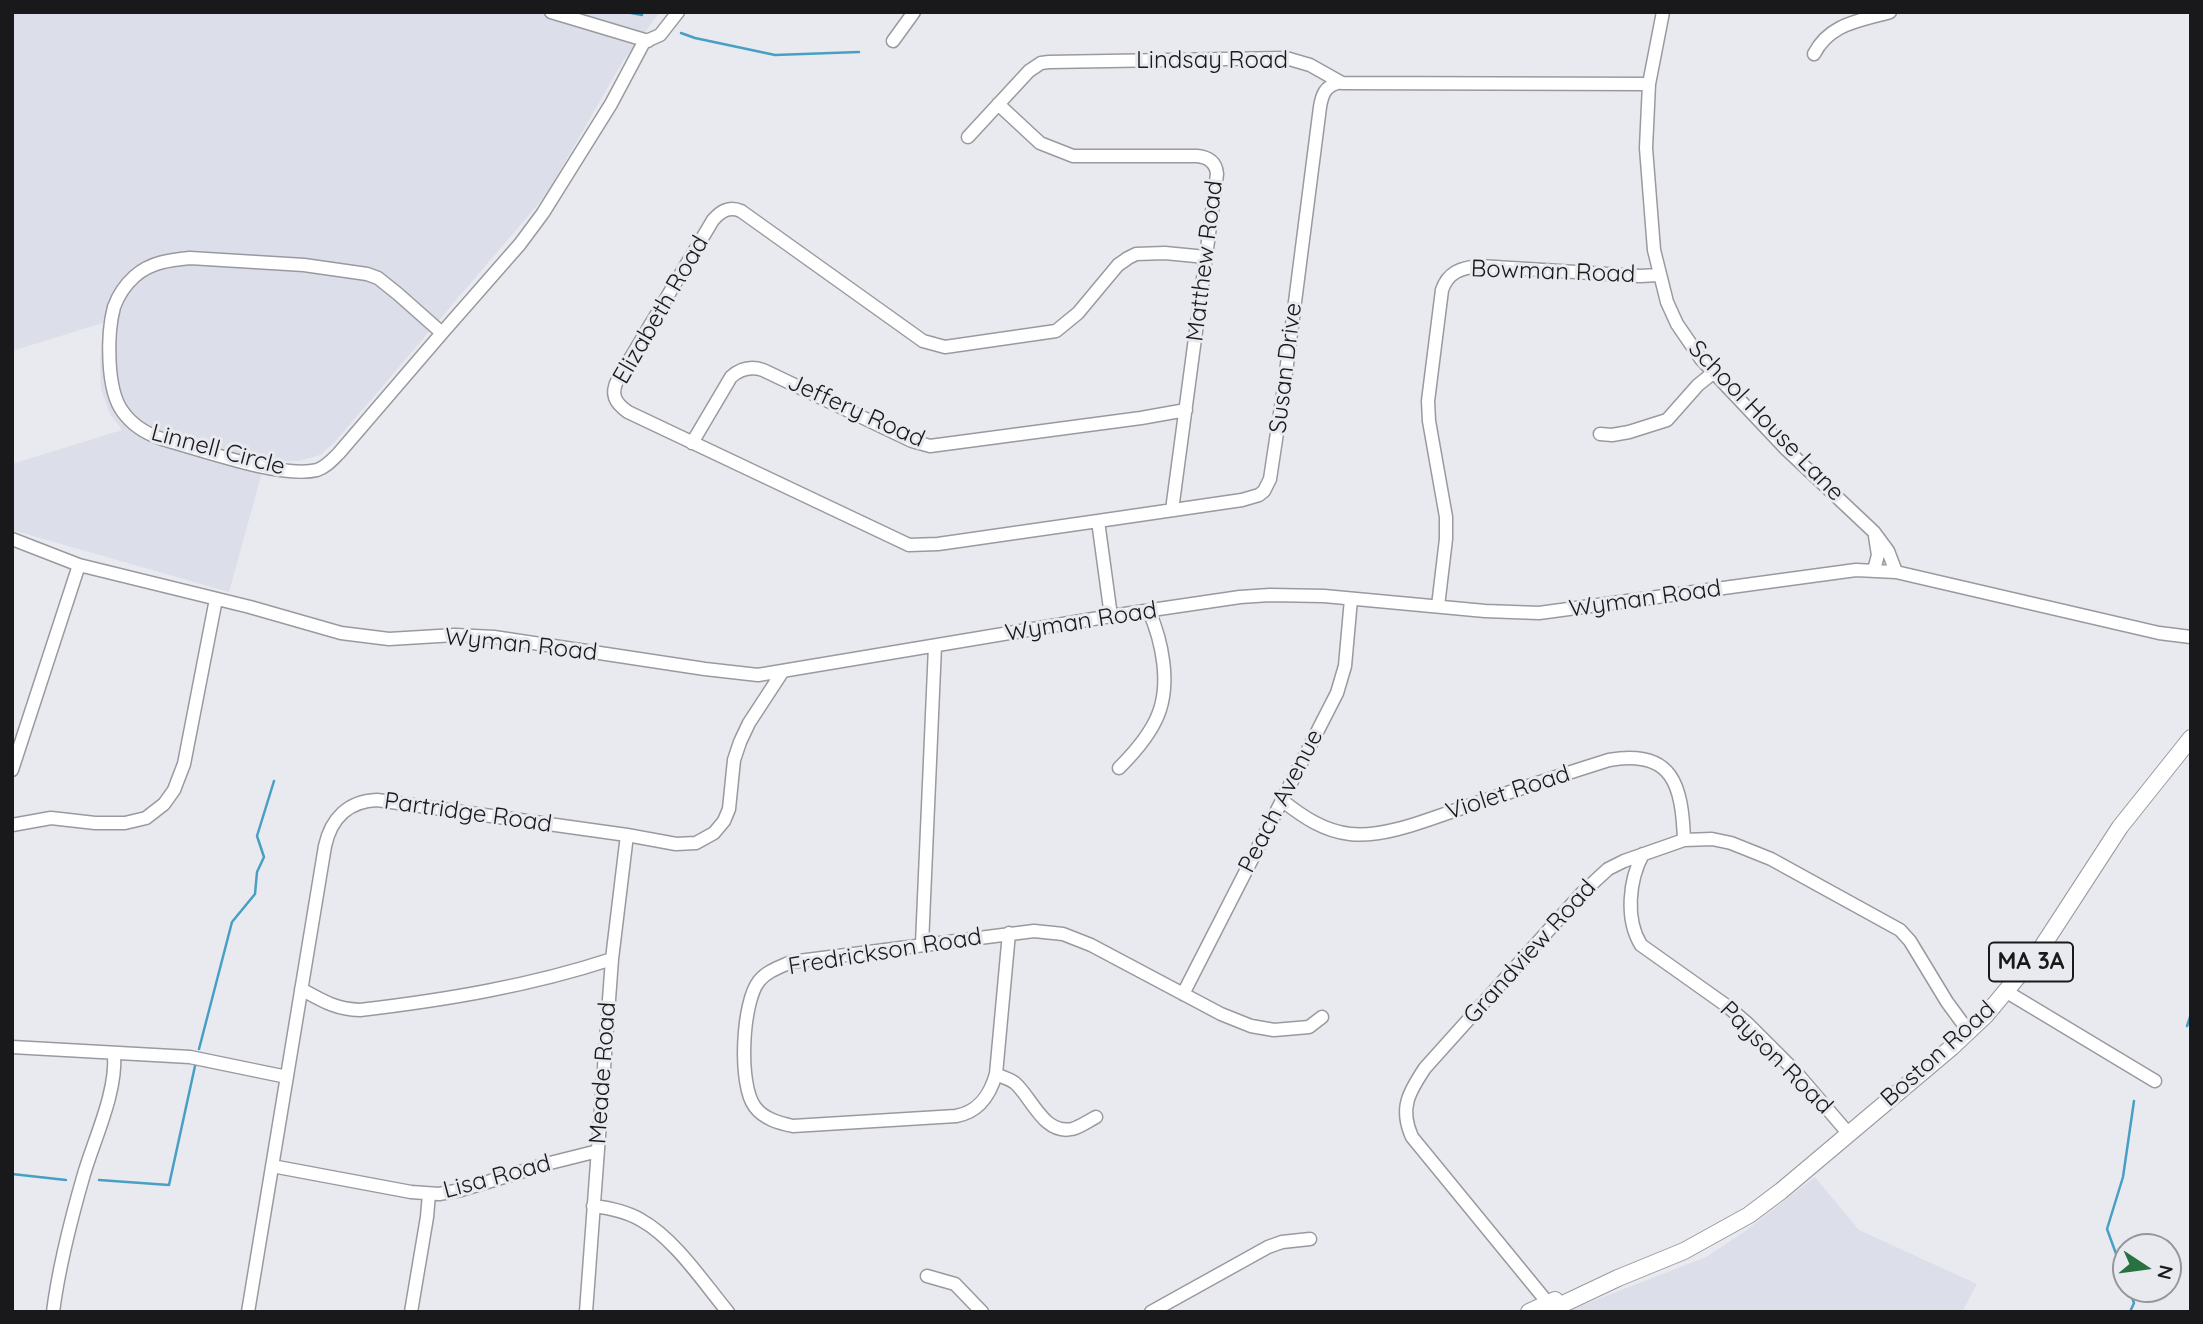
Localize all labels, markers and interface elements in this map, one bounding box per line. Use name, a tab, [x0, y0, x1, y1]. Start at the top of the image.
street label: Lindsay Road	[1136, 47, 1288, 75]
street label: Matthew Road	[1181, 179, 1229, 343]
street label: Elizabeth Road	[607, 231, 715, 389]
street label: Bowman Road	[1470, 255, 1636, 289]
street label: Susan Drive	[1264, 301, 1308, 435]
street label: School House Lane	[1682, 335, 1850, 507]
street label: Jeffery Road	[783, 368, 929, 454]
street label: Linnell Circle	[148, 418, 288, 482]
street label: Wyman Road	[1567, 574, 1723, 624]
street label: Wyman Road	[1003, 596, 1159, 648]
street label: Wyman Road	[443, 623, 599, 667]
street label: Peach Avenue	[1233, 725, 1329, 877]
street label: Violet Road	[1442, 759, 1574, 827]
street label: Partridge Road	[382, 787, 554, 839]
street label: Grandview Road	[1458, 874, 1602, 1030]
street label: Fredrickson Road	[786, 922, 984, 982]
road number: MA 3A	[1989, 942, 2073, 981]
street label: Boston Road	[1875, 995, 2001, 1113]
street label: Payson Road	[1714, 996, 1838, 1120]
street label: Meade Road	[584, 1001, 622, 1145]
street label: Lisa Road	[440, 1149, 554, 1205]
north arrow	[2112, 1233, 2182, 1303]
text: N	[2152, 1263, 2179, 1282]

